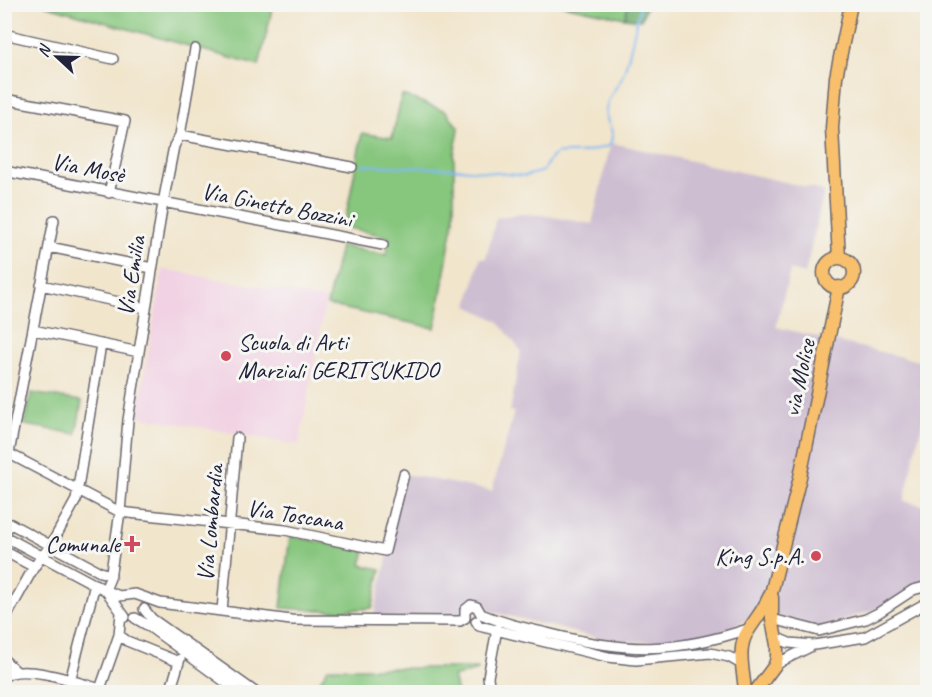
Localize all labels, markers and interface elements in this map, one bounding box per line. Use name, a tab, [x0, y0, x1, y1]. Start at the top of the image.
north arrow	[27, 27, 87, 87]
text: N	[33, 41, 56, 60]
street label: Via Mosè	[49, 146, 129, 190]
street label: Via Ginetto Bozzini	[199, 176, 357, 235]
street label: Via Emilia	[110, 233, 152, 318]
place label: Scuola di Arti Marziali GERITSUKIDO	[238, 327, 441, 385]
street label: via Molise	[776, 334, 822, 419]
marker: Scuola di Arti Marziali GERITSUKIDO	[219, 349, 233, 363]
street label: Via Lombardia	[190, 461, 230, 583]
street label: Via Toscana	[245, 493, 346, 538]
place label: Comunale	[45, 529, 122, 559]
marker: Comunale	[125, 537, 139, 551]
place label: King S.p.A.	[715, 541, 804, 571]
marker: King S.p.A.	[809, 549, 823, 563]

